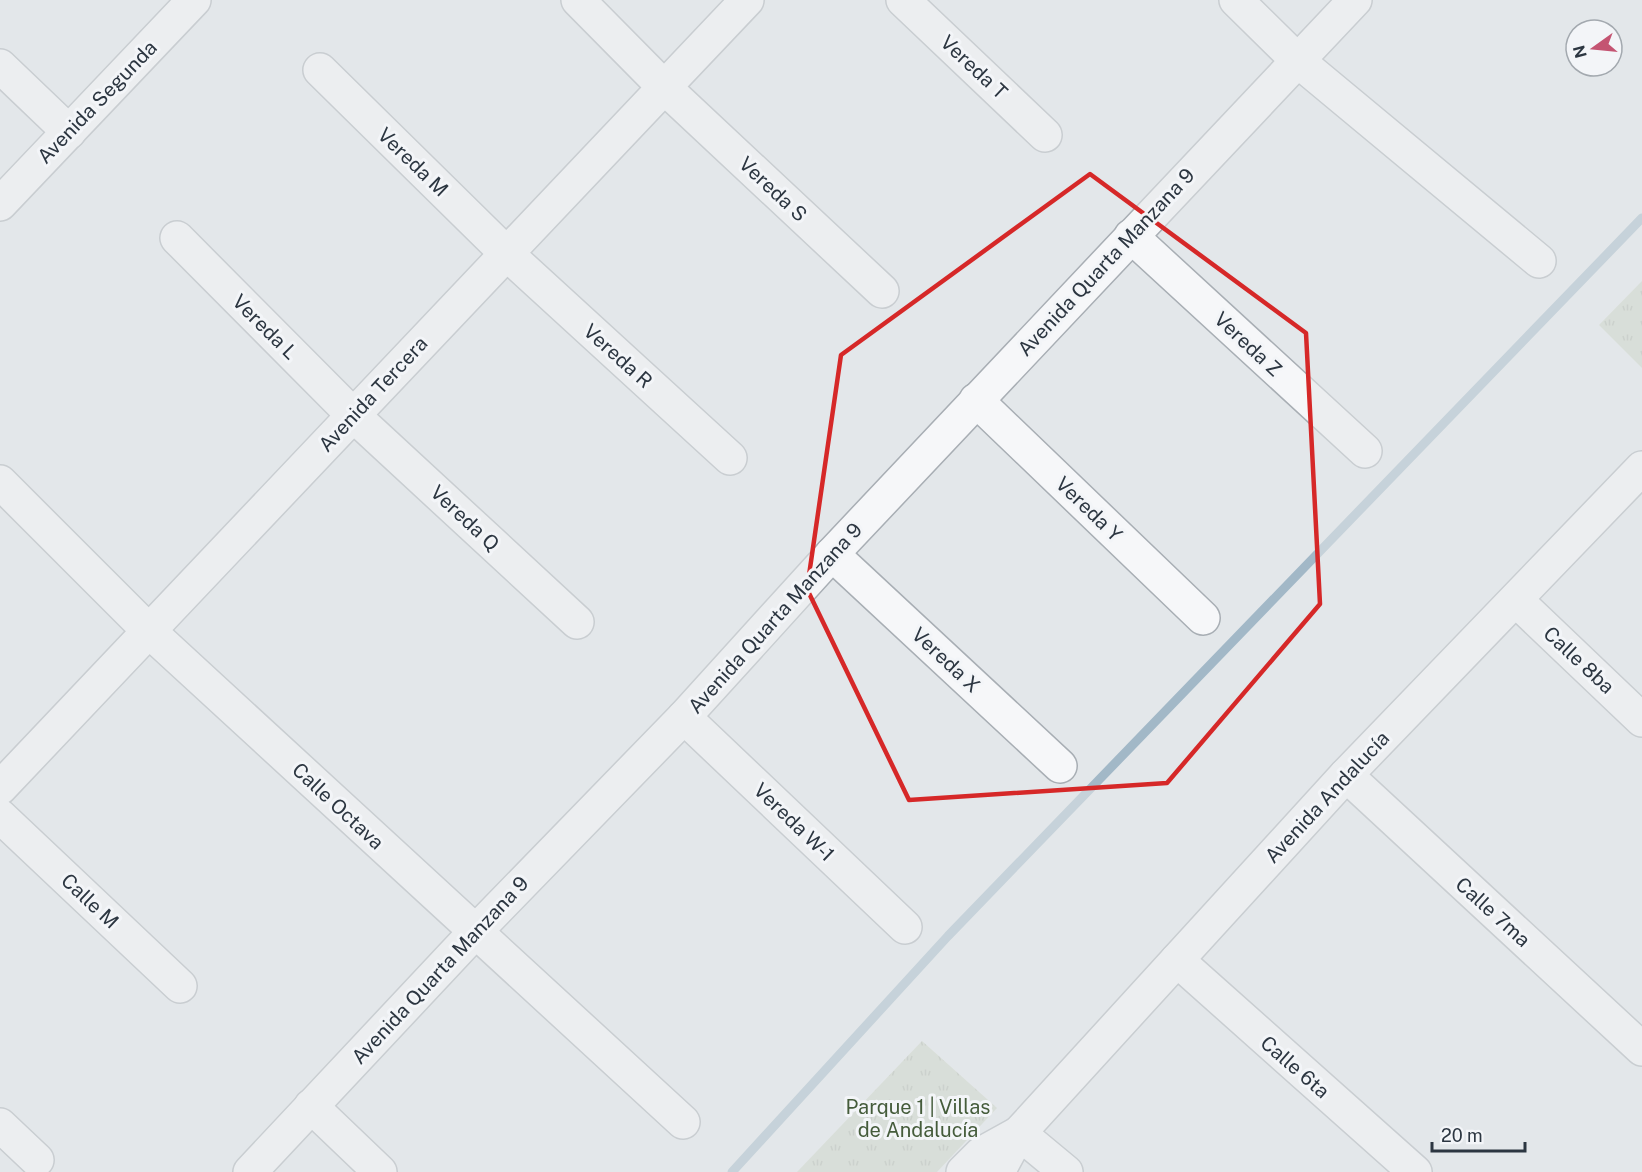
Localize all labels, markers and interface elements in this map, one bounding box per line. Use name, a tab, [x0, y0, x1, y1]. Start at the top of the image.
north arrow	[1564, 18, 1624, 78]
street label: Vereda T	[936, 30, 1012, 104]
street label: Avenida Segunda	[32, 36, 162, 168]
text: N	[1569, 43, 1591, 60]
street label: Vereda M	[373, 123, 453, 201]
street label: Vereda S	[734, 152, 812, 226]
street label: Avenida Quarta Manzana 9	[1013, 163, 1199, 361]
street label: Vereda L	[227, 289, 303, 365]
street label: Vereda Z	[1209, 307, 1287, 381]
street label: Vereda R	[579, 319, 657, 393]
street label: Avenida Tercera	[314, 331, 432, 457]
street label: Vereda Y	[1051, 472, 1127, 546]
street label: Vereda Q	[425, 480, 505, 556]
street label: Avenida Quarta Manzana 9	[683, 518, 867, 718]
street label: Calle 8ba	[1539, 621, 1619, 699]
street label: Vereda X	[907, 622, 985, 698]
street label: Avenida Andalucía	[1260, 726, 1394, 868]
street label: Calle Octava	[287, 758, 389, 854]
street label: Vereda W-1	[749, 778, 839, 866]
street label: Calle M	[56, 868, 124, 934]
street label: Avenida Quarta Manzana 9	[347, 871, 533, 1069]
street label: Calle 7ma	[1451, 872, 1535, 952]
street label: Calle 6ta	[1256, 1031, 1334, 1103]
park label: Parque 1 | Villas de Andalucía	[846, 1095, 990, 1142]
scale bar	[1432, 1115, 1525, 1153]
text: 20 m	[1441, 1125, 1483, 1146]

